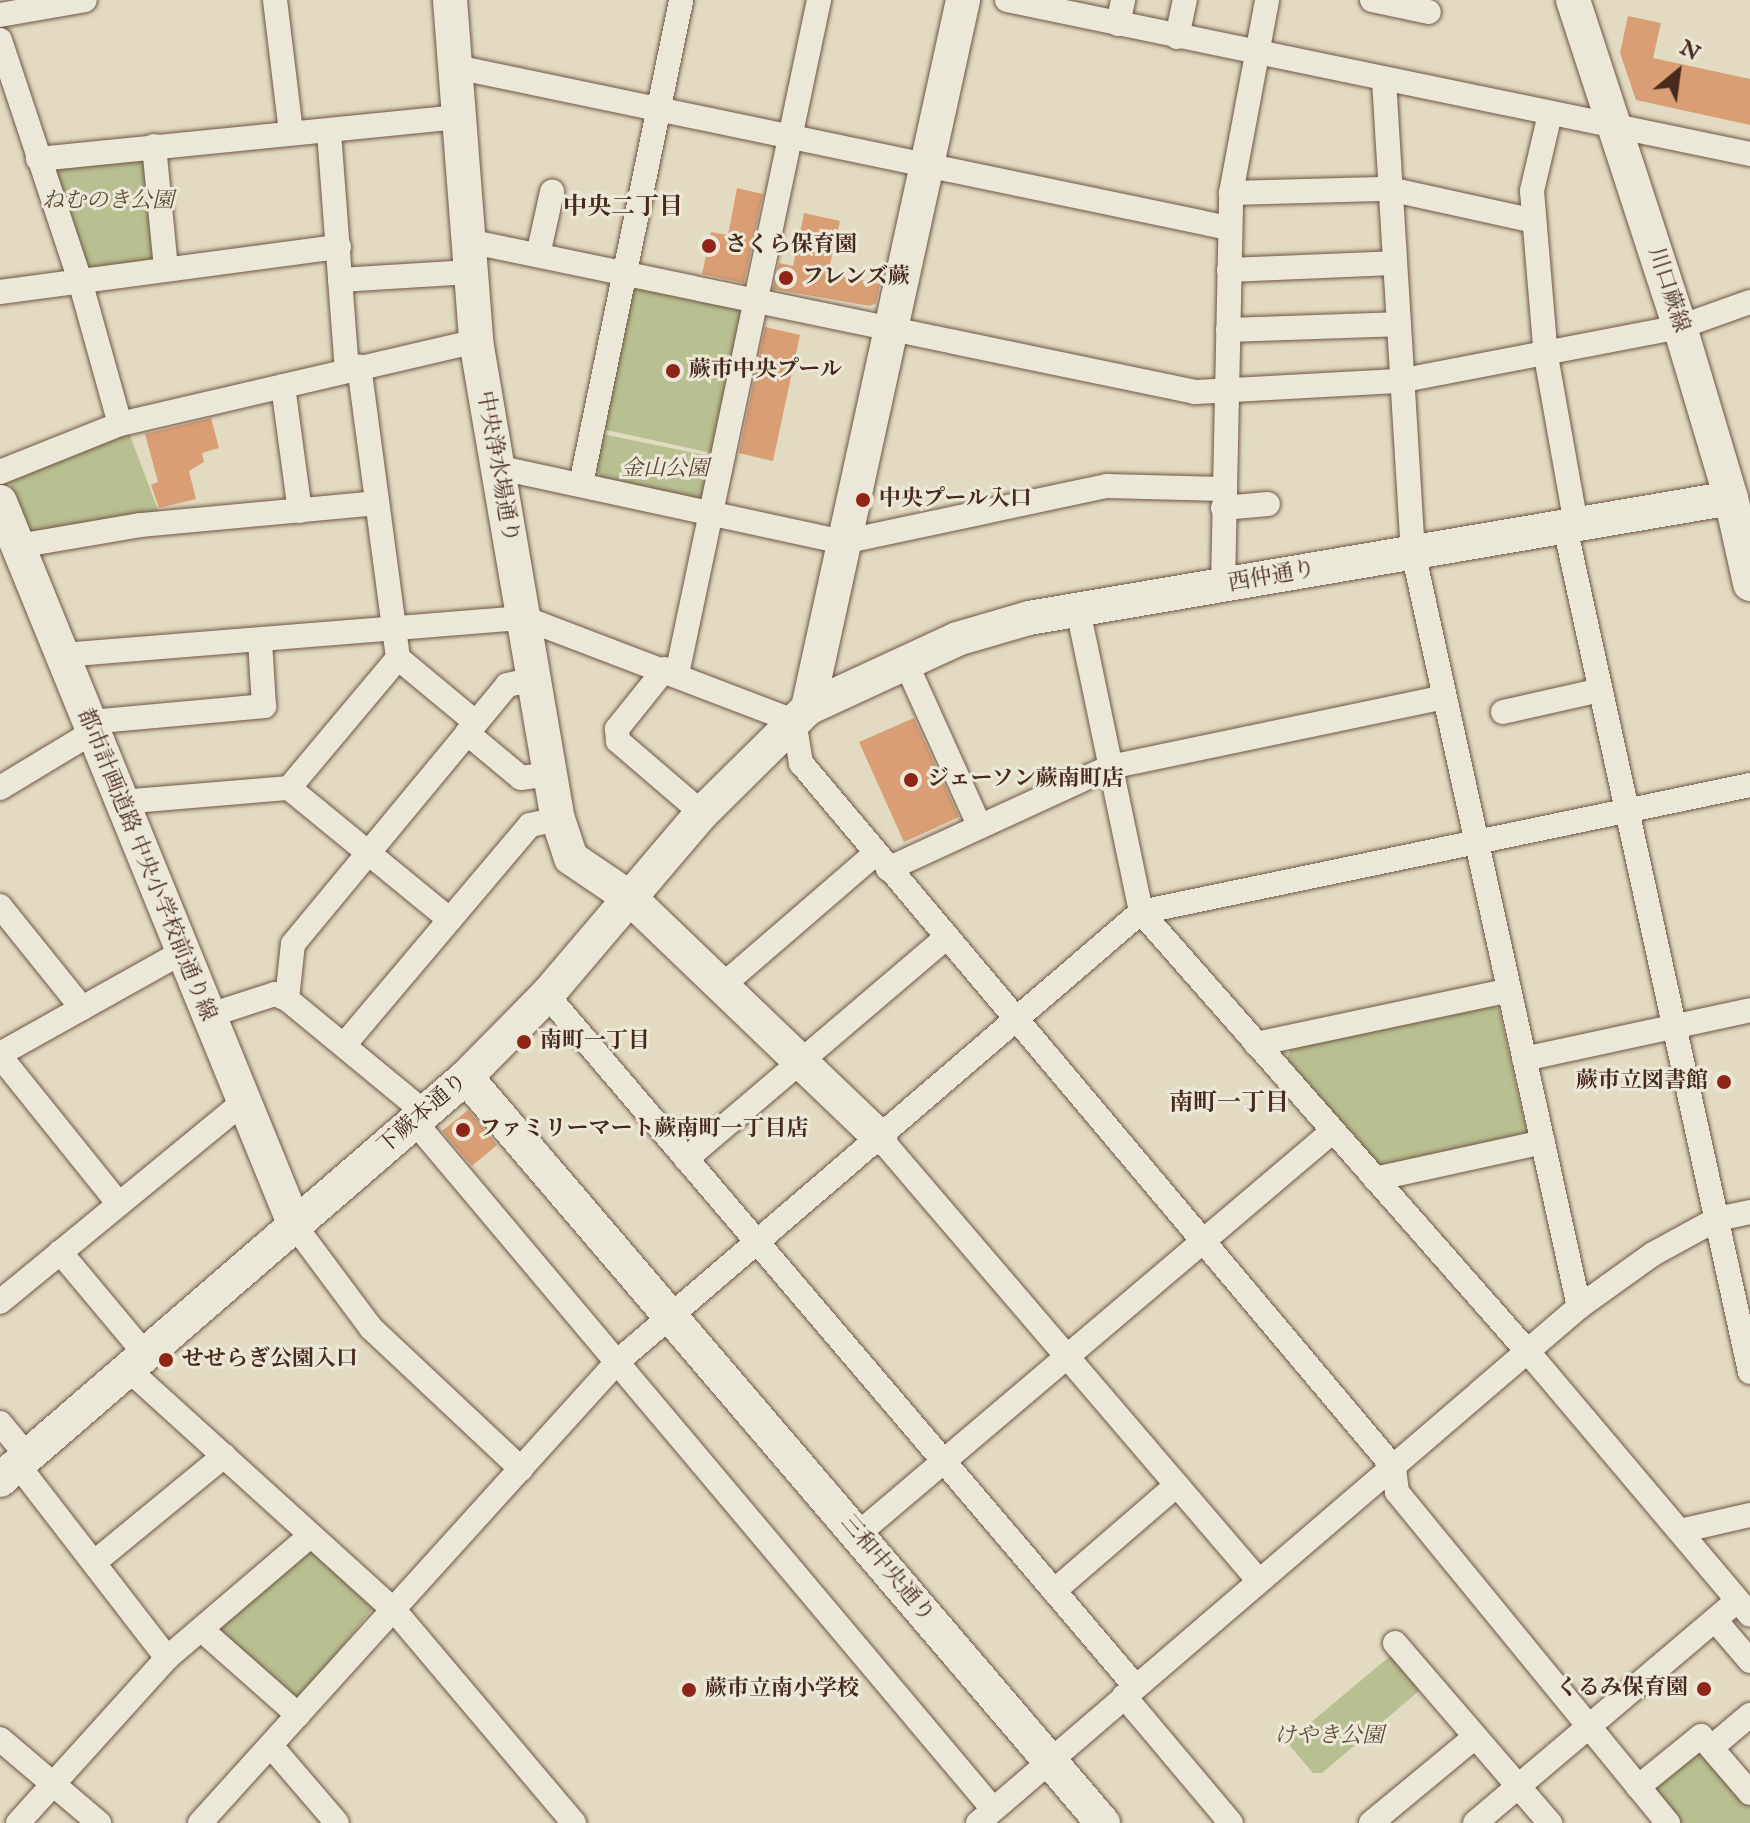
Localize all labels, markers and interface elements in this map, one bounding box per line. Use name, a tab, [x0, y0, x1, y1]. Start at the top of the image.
north arrow	[1638, 32, 1718, 112]
text: N	[1675, 34, 1705, 68]
park label: ねむのき公園	[42, 189, 174, 215]
district label: 中央二丁目	[563, 194, 683, 222]
place label: さくら保育園	[725, 233, 857, 259]
marker: さくら保育園	[700, 237, 718, 255]
street label: 川口蕨線	[1642, 244, 1694, 336]
place label: フレンズ蕨	[802, 265, 912, 291]
marker: フレンズ蕨	[777, 269, 795, 287]
place label: 蕨市中央プール	[689, 358, 842, 384]
marker: 蕨市中央プール	[664, 362, 682, 380]
street label: 中央浄水場通り	[471, 389, 523, 545]
park label: 金山公園	[621, 457, 709, 483]
place label: 中央プール入口	[879, 487, 1032, 513]
marker: 中央プール入口	[854, 491, 872, 509]
street label: 西仲通り	[1226, 556, 1318, 598]
street label: 都市計画道路 中央小学校前通り線	[71, 705, 221, 1025]
place label: ジェーソン蕨南町店	[927, 767, 1125, 793]
marker: ジェーソン蕨南町店	[902, 771, 920, 789]
place label: 南町一丁目	[540, 1029, 650, 1055]
marker: 南町一丁目	[515, 1033, 533, 1051]
street label: 下蕨本通り	[373, 1068, 473, 1160]
place label: 蕨市立図書館	[1576, 1069, 1708, 1095]
marker: 蕨市立図書館	[1715, 1073, 1733, 1091]
district label: 南町一丁目	[1169, 1090, 1289, 1118]
place label: ファミリーマート蕨南町一丁目店	[479, 1117, 809, 1143]
marker: ファミリーマート蕨南町一丁目店	[454, 1121, 472, 1139]
place label: せせらぎ公園入口	[182, 1347, 358, 1373]
marker: せせらぎ公園入口	[157, 1351, 175, 1369]
street label: 三和中央通り	[834, 1510, 940, 1628]
place label: くるみ保育園	[1556, 1676, 1688, 1702]
place label: 蕨市立南小学校	[705, 1677, 859, 1703]
marker: くるみ保育園	[1695, 1680, 1713, 1698]
marker: 蕨市立南小学校	[680, 1681, 698, 1699]
park label: けやき公園	[1274, 1724, 1384, 1750]

